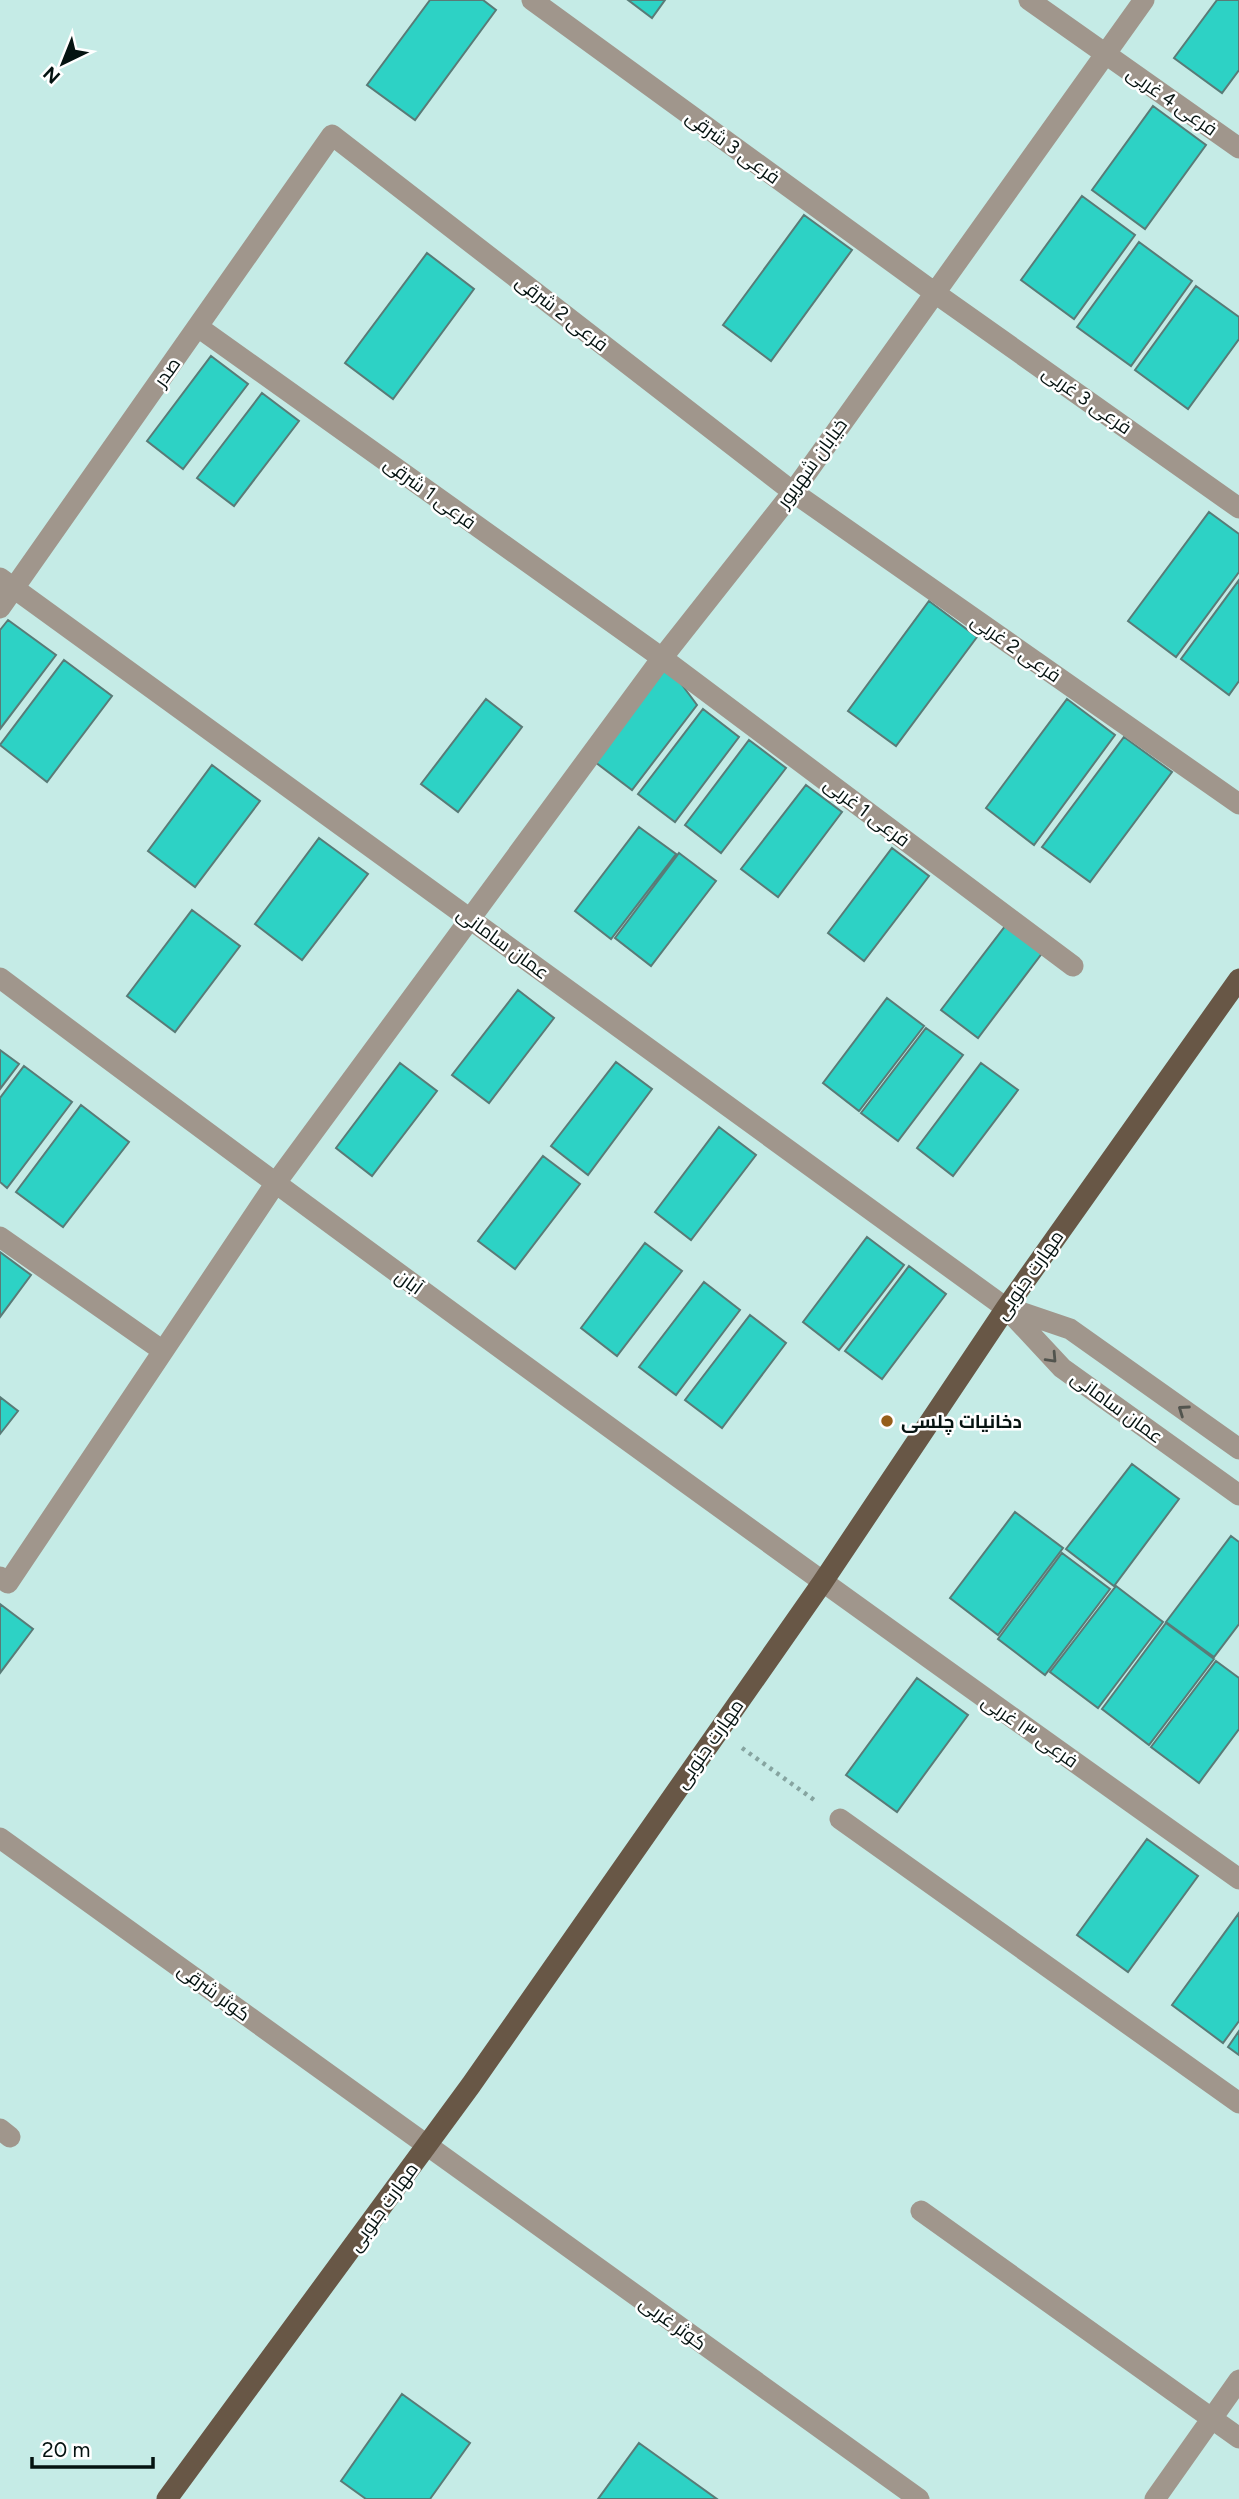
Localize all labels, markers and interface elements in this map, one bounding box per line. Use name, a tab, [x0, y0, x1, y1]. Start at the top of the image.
north arrow	[28, 28, 98, 98]
street label: فرعی 4 غربی	[1122, 61, 1222, 141]
text: N	[39, 62, 65, 88]
street label: فرعی 3 شرقی	[681, 105, 785, 189]
street label: فرعی 2 شرقی	[511, 270, 613, 356]
street label: صدر	[148, 353, 185, 392]
street label: فرعی 3 غربی	[1038, 361, 1136, 439]
street label: خیابان شهریور	[771, 414, 852, 513]
street label: فرعی 1 شرقی	[379, 452, 481, 534]
street label: فرعی 2 غربی	[967, 609, 1065, 687]
street label: فرعی 1 غربی	[820, 772, 914, 852]
street label: عمان سامانی	[453, 902, 553, 984]
street label: مهارت جنوبی	[990, 1226, 1068, 1324]
street label: آبان	[391, 1264, 427, 1300]
one-way arrow	[1044, 1350, 1056, 1363]
street label: عمان سامانی	[1067, 1366, 1167, 1448]
one-way arrow	[1178, 1406, 1191, 1418]
place label: دخانیات چلسی	[901, 1410, 1022, 1435]
marker: دخانیات چلسی	[879, 1413, 895, 1429]
street label: فرعی ۱۳ غربی	[977, 1689, 1083, 1773]
street label: مهارت جنوبی	[670, 1695, 748, 1793]
street label: کوثر شرقی	[173, 1958, 255, 2026]
street label: مهارت جنوبی	[343, 2158, 423, 2256]
street label: کوثر غربی	[635, 2291, 711, 2355]
scale bar	[32, 2426, 152, 2470]
text: 20 m	[42, 2437, 90, 2462]

